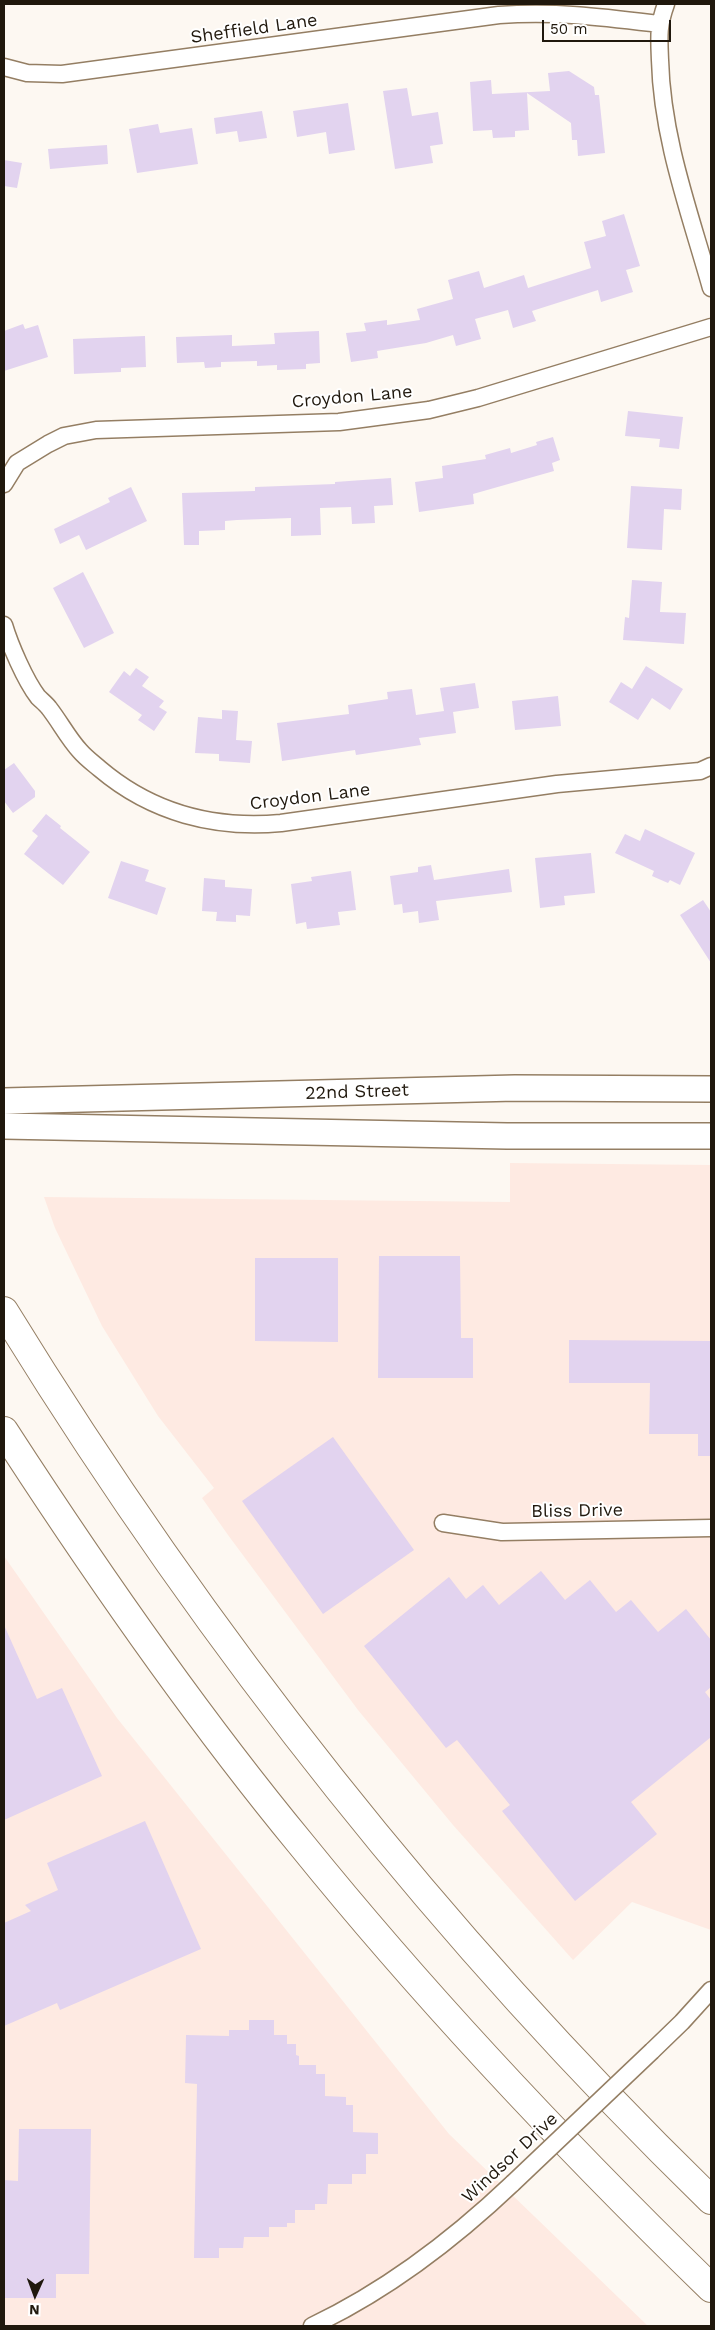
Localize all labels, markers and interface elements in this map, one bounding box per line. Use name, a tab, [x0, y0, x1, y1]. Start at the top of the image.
street label: Sheffield Lane	[189, 9, 319, 49]
scale bar	[545, 10, 674, 42]
text: 50 m	[550, 20, 587, 38]
street label: Croydon Lane	[291, 381, 413, 413]
street label: Croydon Lane	[249, 779, 371, 815]
street label: 22nd Street	[305, 1079, 409, 1105]
street label: Bliss Drive	[531, 1499, 623, 1523]
street label: Windsor Drive	[458, 2108, 562, 2208]
north arrow	[10, 2270, 60, 2320]
text: N	[29, 2302, 40, 2318]

